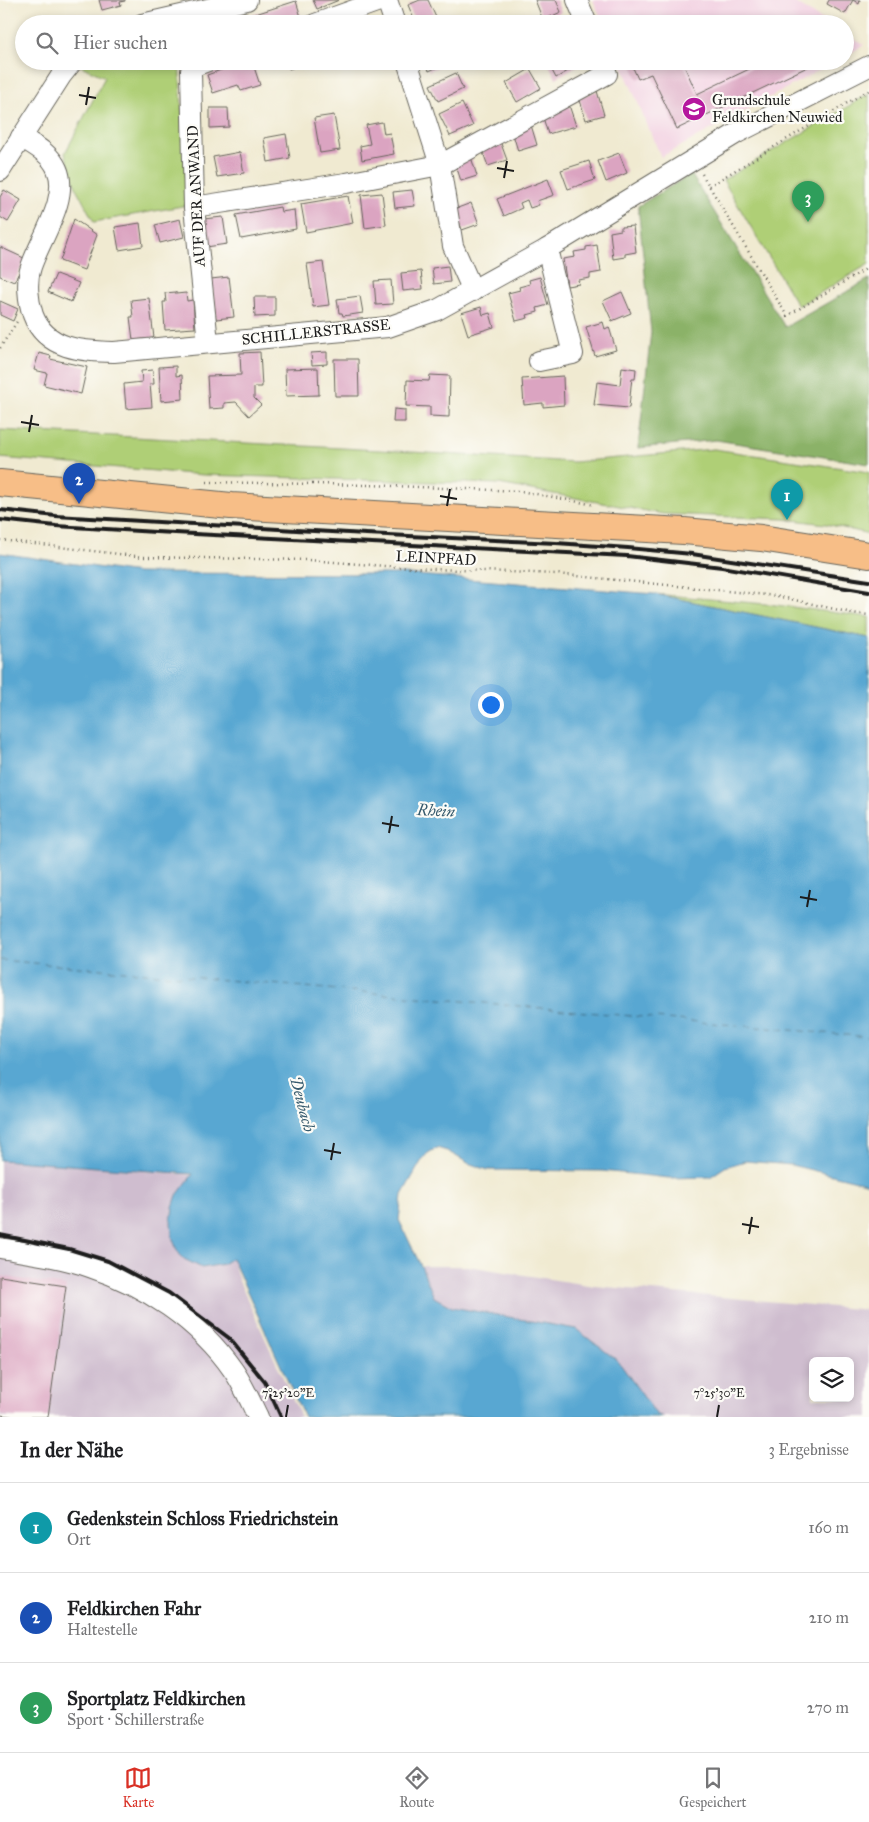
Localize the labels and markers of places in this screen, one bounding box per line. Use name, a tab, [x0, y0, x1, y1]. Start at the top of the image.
place label: Grundschule Feldkirchen Neuwied	[712, 91, 843, 126]
school or university icon: Grundschule Feldkirchen Neuwied	[681, 96, 707, 122]
pin: 3	[792, 181, 824, 222]
pin: 2	[63, 463, 95, 504]
pin: 1	[771, 479, 803, 520]

